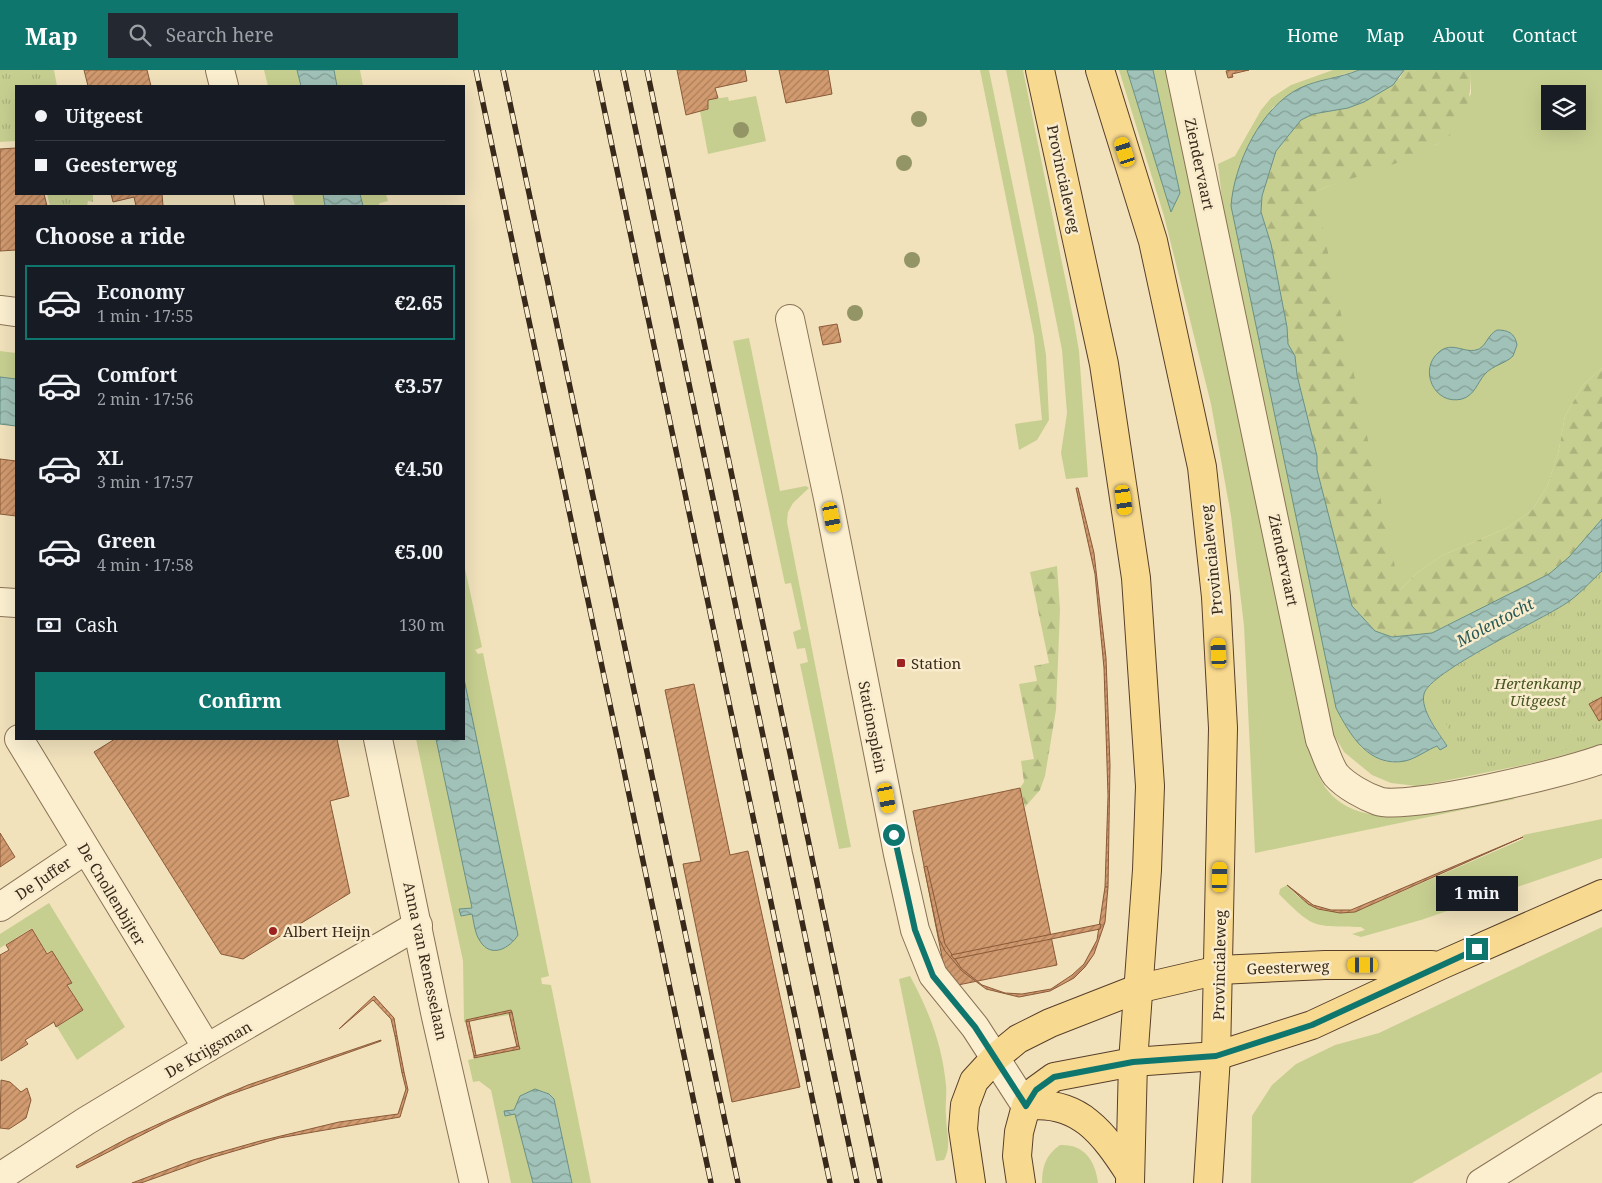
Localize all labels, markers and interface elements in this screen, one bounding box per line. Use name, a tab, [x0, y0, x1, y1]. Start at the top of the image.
search box	[108, 13, 458, 58]
text: Map	[25, 19, 78, 52]
icon: search	[126, 21, 154, 49]
text: Search here	[166, 22, 274, 48]
text: Home	[1287, 23, 1338, 47]
text: Map	[1366, 23, 1404, 47]
text: About	[1432, 23, 1484, 47]
text: Contact	[1512, 23, 1577, 47]
map controls	[1541, 85, 1586, 130]
button: layers	[1541, 85, 1586, 130]
text: Uitgeest	[65, 103, 143, 129]
street label: Ziendervaart	[1180, 116, 1220, 212]
street label: Provincialeweg	[1043, 123, 1085, 235]
car	[1113, 135, 1136, 169]
text: Geesterweg	[65, 152, 177, 178]
text: Choose a ride	[35, 220, 185, 250]
text: Economy	[97, 279, 185, 305]
icon: car	[37, 280, 82, 325]
text: €2.65	[395, 290, 443, 316]
text: 1 min · 17:55	[97, 305, 193, 327]
text: Comfort	[97, 362, 177, 388]
icon: car	[37, 363, 82, 408]
text: €3.57	[395, 373, 443, 399]
text: 2 min · 17:56	[97, 388, 193, 410]
text: XL	[97, 445, 123, 471]
icon: car	[37, 446, 82, 491]
text: €4.50	[395, 456, 443, 482]
text: 3 min · 17:57	[97, 471, 193, 493]
car	[1114, 484, 1133, 516]
car	[821, 501, 842, 533]
street label: Provincialeweg	[1195, 504, 1227, 616]
street label: Ziendervaart	[1264, 512, 1304, 608]
text: Green	[97, 528, 156, 554]
icon: car	[37, 529, 82, 574]
text: €5.00	[395, 539, 443, 565]
text: 4 min · 17:58	[97, 554, 193, 576]
water label: Molentocht	[1451, 592, 1538, 652]
icon: cash	[35, 611, 63, 639]
text: Cash	[75, 612, 118, 638]
text: 130 m	[399, 614, 445, 636]
car	[1210, 638, 1227, 668]
place label: Station	[911, 653, 962, 673]
marker: Station	[895, 657, 907, 669]
button: Confirm	[35, 672, 445, 730]
park label: Hertenkamp Uitgeest	[1493, 673, 1582, 710]
street label: Stationsplein	[854, 679, 892, 775]
car	[876, 782, 897, 814]
route start	[883, 824, 905, 846]
street label: De Cnollenbijter	[73, 839, 151, 949]
street label: De Juffer	[11, 852, 75, 904]
car	[1212, 862, 1227, 892]
callout: 1 min	[1436, 876, 1518, 912]
street label: Anna van Renesselaan	[399, 880, 453, 1042]
text: 1 min	[1454, 882, 1500, 904]
street label: Provincialeweg	[1208, 910, 1230, 1020]
place label: Albert Heijn	[283, 921, 371, 941]
marker: Albert Heijn	[267, 925, 279, 937]
route end	[1466, 938, 1488, 960]
street label: Geesterweg	[1246, 956, 1330, 978]
car	[1348, 958, 1378, 973]
street label: De Krijgsman	[161, 1016, 255, 1082]

